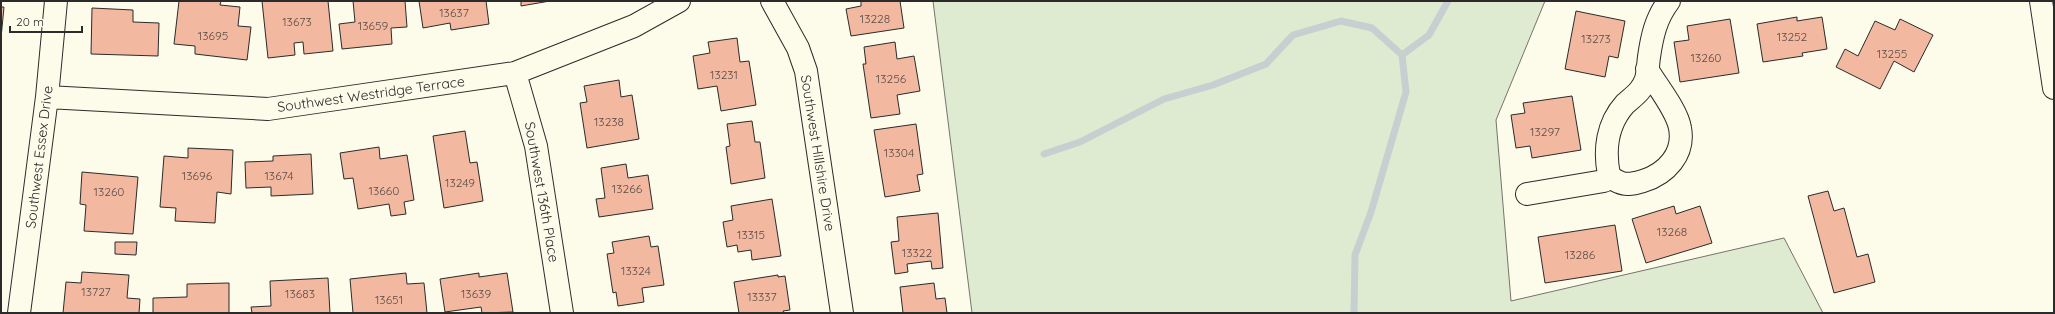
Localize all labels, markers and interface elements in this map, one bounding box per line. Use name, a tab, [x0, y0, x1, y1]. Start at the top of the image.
house number: 13637	[439, 5, 469, 20]
scale bar	[10, 8, 82, 34]
house number: 13228	[860, 11, 890, 26]
text: 20 m	[16, 14, 44, 29]
house number: 13673	[282, 14, 312, 29]
house number: 13659	[358, 18, 389, 33]
house number: 13695	[198, 28, 228, 43]
house number: 13252	[1777, 29, 1808, 44]
house number: 13273	[1581, 31, 1611, 46]
house number: 13255	[1877, 46, 1907, 61]
house number: 13260	[1691, 50, 1721, 65]
house number: 13231	[710, 67, 738, 82]
house number: 13256	[876, 71, 907, 86]
street label: Southwest Westridge Terrace	[276, 72, 466, 116]
street label: Southwest Hillshire Drive	[797, 74, 839, 233]
street label: Southwest Essex Drive	[21, 84, 57, 229]
house number: 13238	[594, 114, 624, 129]
street label: Southwest 136th Place	[521, 120, 563, 264]
house number: 13297	[1530, 124, 1560, 139]
house number: 13304	[884, 145, 914, 160]
house number: 13696	[182, 168, 213, 183]
house number: 13674	[264, 168, 294, 183]
house number: 13249	[445, 175, 475, 190]
house number: 13266	[612, 181, 643, 196]
house number: 13660	[369, 183, 399, 198]
house number: 13260	[94, 184, 124, 199]
house number: 13268	[1657, 224, 1687, 239]
house number: 13315	[737, 227, 765, 242]
house number: 13322	[902, 245, 933, 260]
house number: 13286	[1565, 247, 1596, 262]
house number: 13324	[621, 263, 651, 278]
house number: 13727	[81, 284, 111, 299]
house number: 13683	[285, 286, 315, 301]
house number: 13639	[461, 286, 491, 301]
house number: 13337	[747, 289, 777, 304]
house number: 13651	[375, 292, 403, 307]

